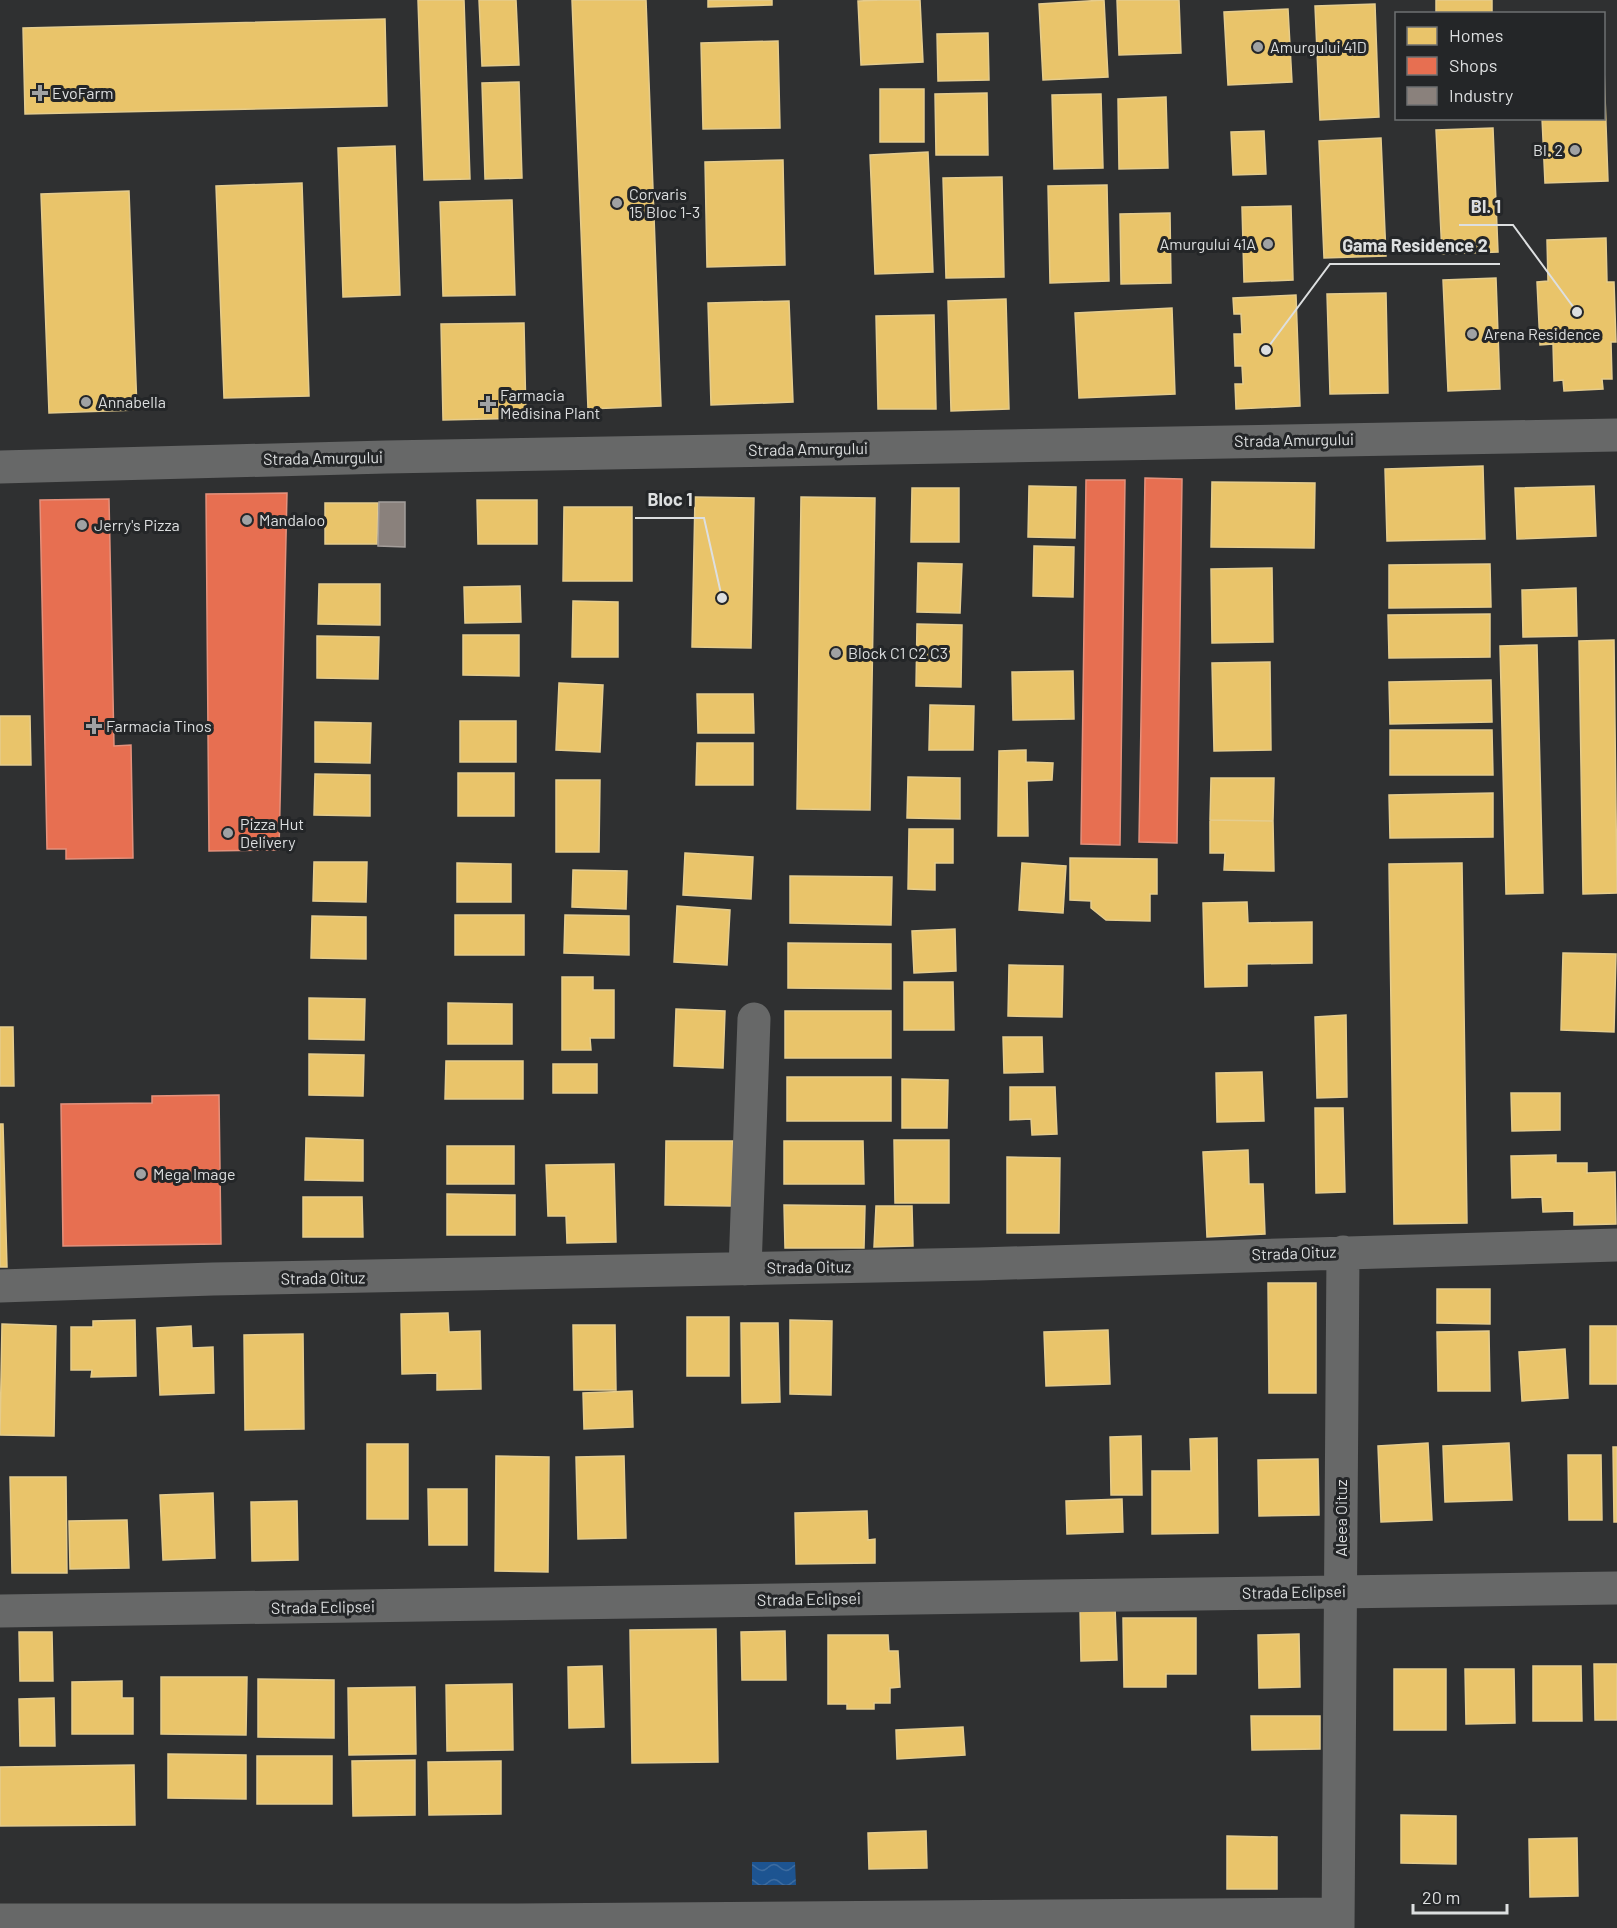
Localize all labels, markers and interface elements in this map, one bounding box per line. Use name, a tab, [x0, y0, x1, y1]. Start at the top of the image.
legend	[1395, 12, 1605, 120]
text: Homes	[1449, 24, 1503, 46]
place label: Amurgului 41D	[1270, 37, 1367, 56]
marker: Amurgului 41D	[1251, 40, 1265, 54]
text: Shops	[1449, 54, 1498, 76]
place label: EvoFarm	[52, 83, 114, 102]
text: Industry	[1449, 84, 1513, 106]
marker: EvoFarm	[33, 86, 47, 100]
place label: Bl. 2	[1533, 140, 1563, 159]
marker: Bl. 2	[1568, 143, 1582, 157]
place label: Corvaris 15 Bloc 1-3	[629, 184, 700, 221]
callout: Bl. 1	[1459, 189, 1513, 225]
text: Bl. 1	[1471, 195, 1501, 217]
marker: Corvaris 15 Bloc 1-3	[610, 196, 624, 210]
callout: Gama Residence 2	[1330, 228, 1500, 264]
place label: Amurgului 41A	[1160, 234, 1256, 253]
text: Gama Residence 2	[1342, 234, 1488, 256]
marker: Amurgului 41A	[1261, 237, 1275, 251]
place label: Arena Residence	[1484, 324, 1600, 343]
marker: Arena Residence	[1465, 327, 1479, 341]
place label: Farmacia Medisina Plant	[500, 385, 600, 422]
place label: Annabella	[98, 392, 166, 411]
marker: Annabella	[79, 395, 93, 409]
marker: Farmacia Medisina Plant	[481, 397, 495, 411]
street label: Strada Amurgului	[1234, 429, 1354, 450]
street label: Strada Amurgului	[748, 438, 868, 459]
street label: Strada Amurgului	[263, 447, 383, 468]
callout: Bloc 1	[635, 482, 704, 518]
text: Bloc 1	[647, 488, 693, 510]
place label: Mandaloo	[259, 510, 325, 529]
marker: Mandaloo	[240, 513, 254, 527]
place label: Jerry's Pizza	[94, 515, 180, 534]
marker: Jerry's Pizza	[75, 518, 89, 532]
place label: Block C1 C2 C3	[848, 643, 948, 662]
marker: Block C1 C2 C3	[829, 646, 843, 660]
place label: Farmacia Tinos	[106, 716, 212, 735]
marker: Farmacia Tinos	[87, 719, 101, 733]
place label: Pizza Hut Delivery	[240, 814, 304, 851]
marker: Pizza Hut Delivery	[221, 826, 235, 840]
place label: Mega Image	[153, 1164, 236, 1183]
marker: Mega Image	[134, 1167, 148, 1181]
street label: Strada Oituz	[1251, 1242, 1337, 1263]
street label: Strada Oituz	[766, 1256, 852, 1277]
street label: Strada Oituz	[280, 1267, 366, 1288]
street label: Aleea Oituz	[1331, 1479, 1350, 1557]
street label: Strada Eclipsei	[1242, 1581, 1346, 1602]
street label: Strada Eclipsei	[757, 1588, 861, 1609]
street label: Strada Eclipsei	[271, 1596, 375, 1617]
scale bar	[1413, 1877, 1508, 1915]
text: 20 m	[1422, 1886, 1460, 1908]

